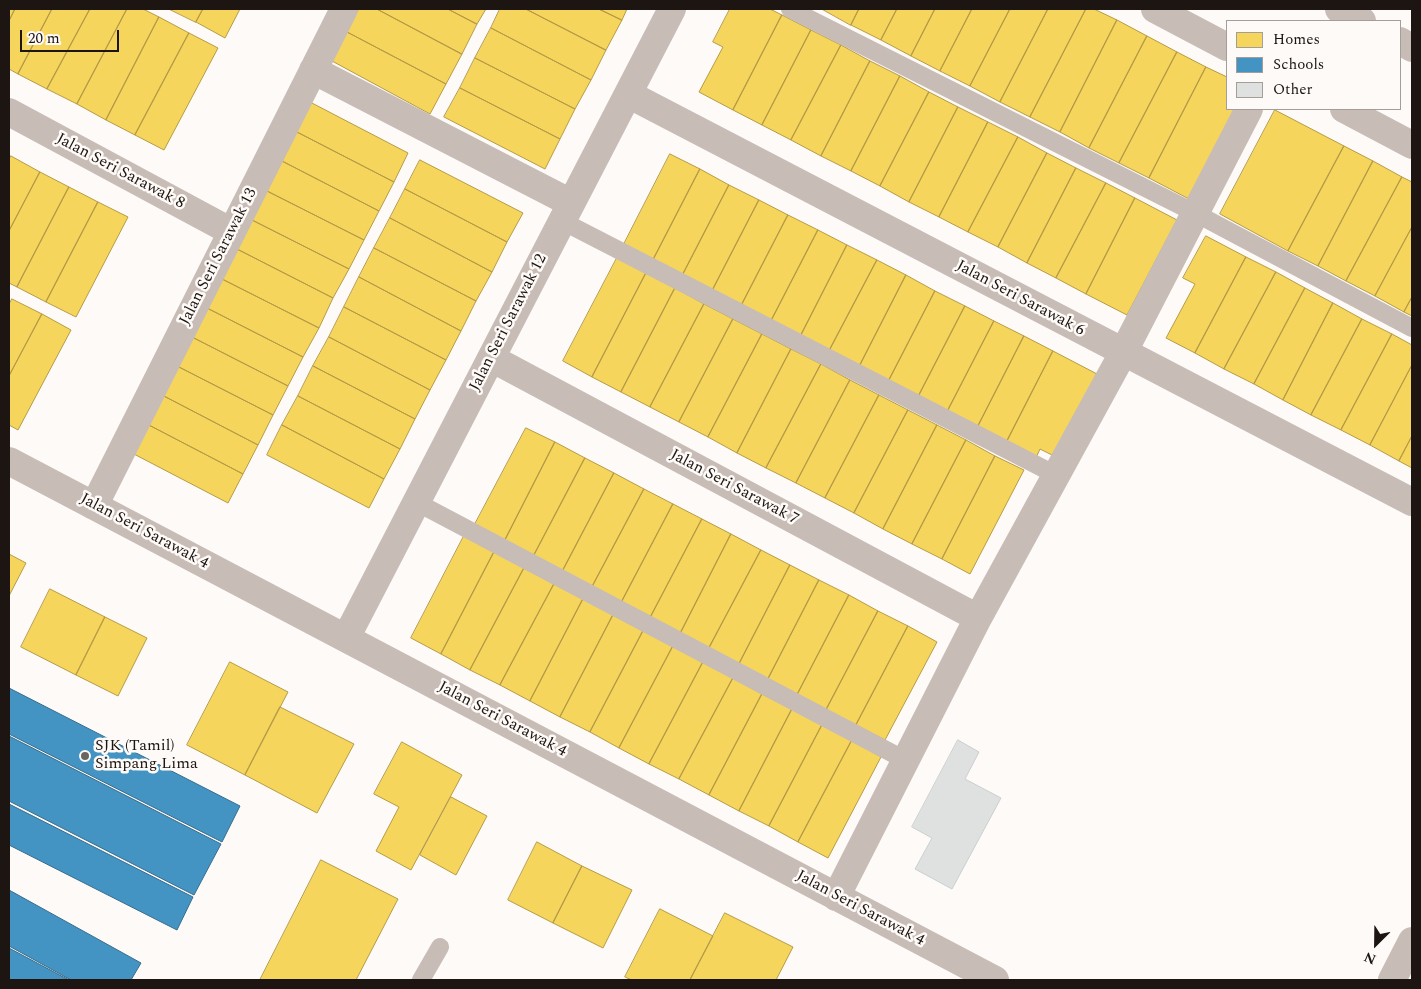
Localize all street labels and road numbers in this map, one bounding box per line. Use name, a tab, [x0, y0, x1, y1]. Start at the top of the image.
street label: Jalan Seri Sarawak 8	[52, 130, 188, 214]
street label: Jalan Seri Sarawak 13	[176, 185, 262, 329]
street label: Jalan Seri Sarawak 12	[466, 251, 552, 395]
street label: Jalan Seri Sarawak 6	[952, 257, 1088, 341]
street label: Jalan Seri Sarawak 7	[666, 446, 802, 530]
street label: Jalan Seri Sarawak 4	[76, 490, 212, 574]
street label: Jalan Seri Sarawak 4	[434, 678, 570, 762]
street label: Jalan Seri Sarawak 4	[792, 867, 928, 951]

